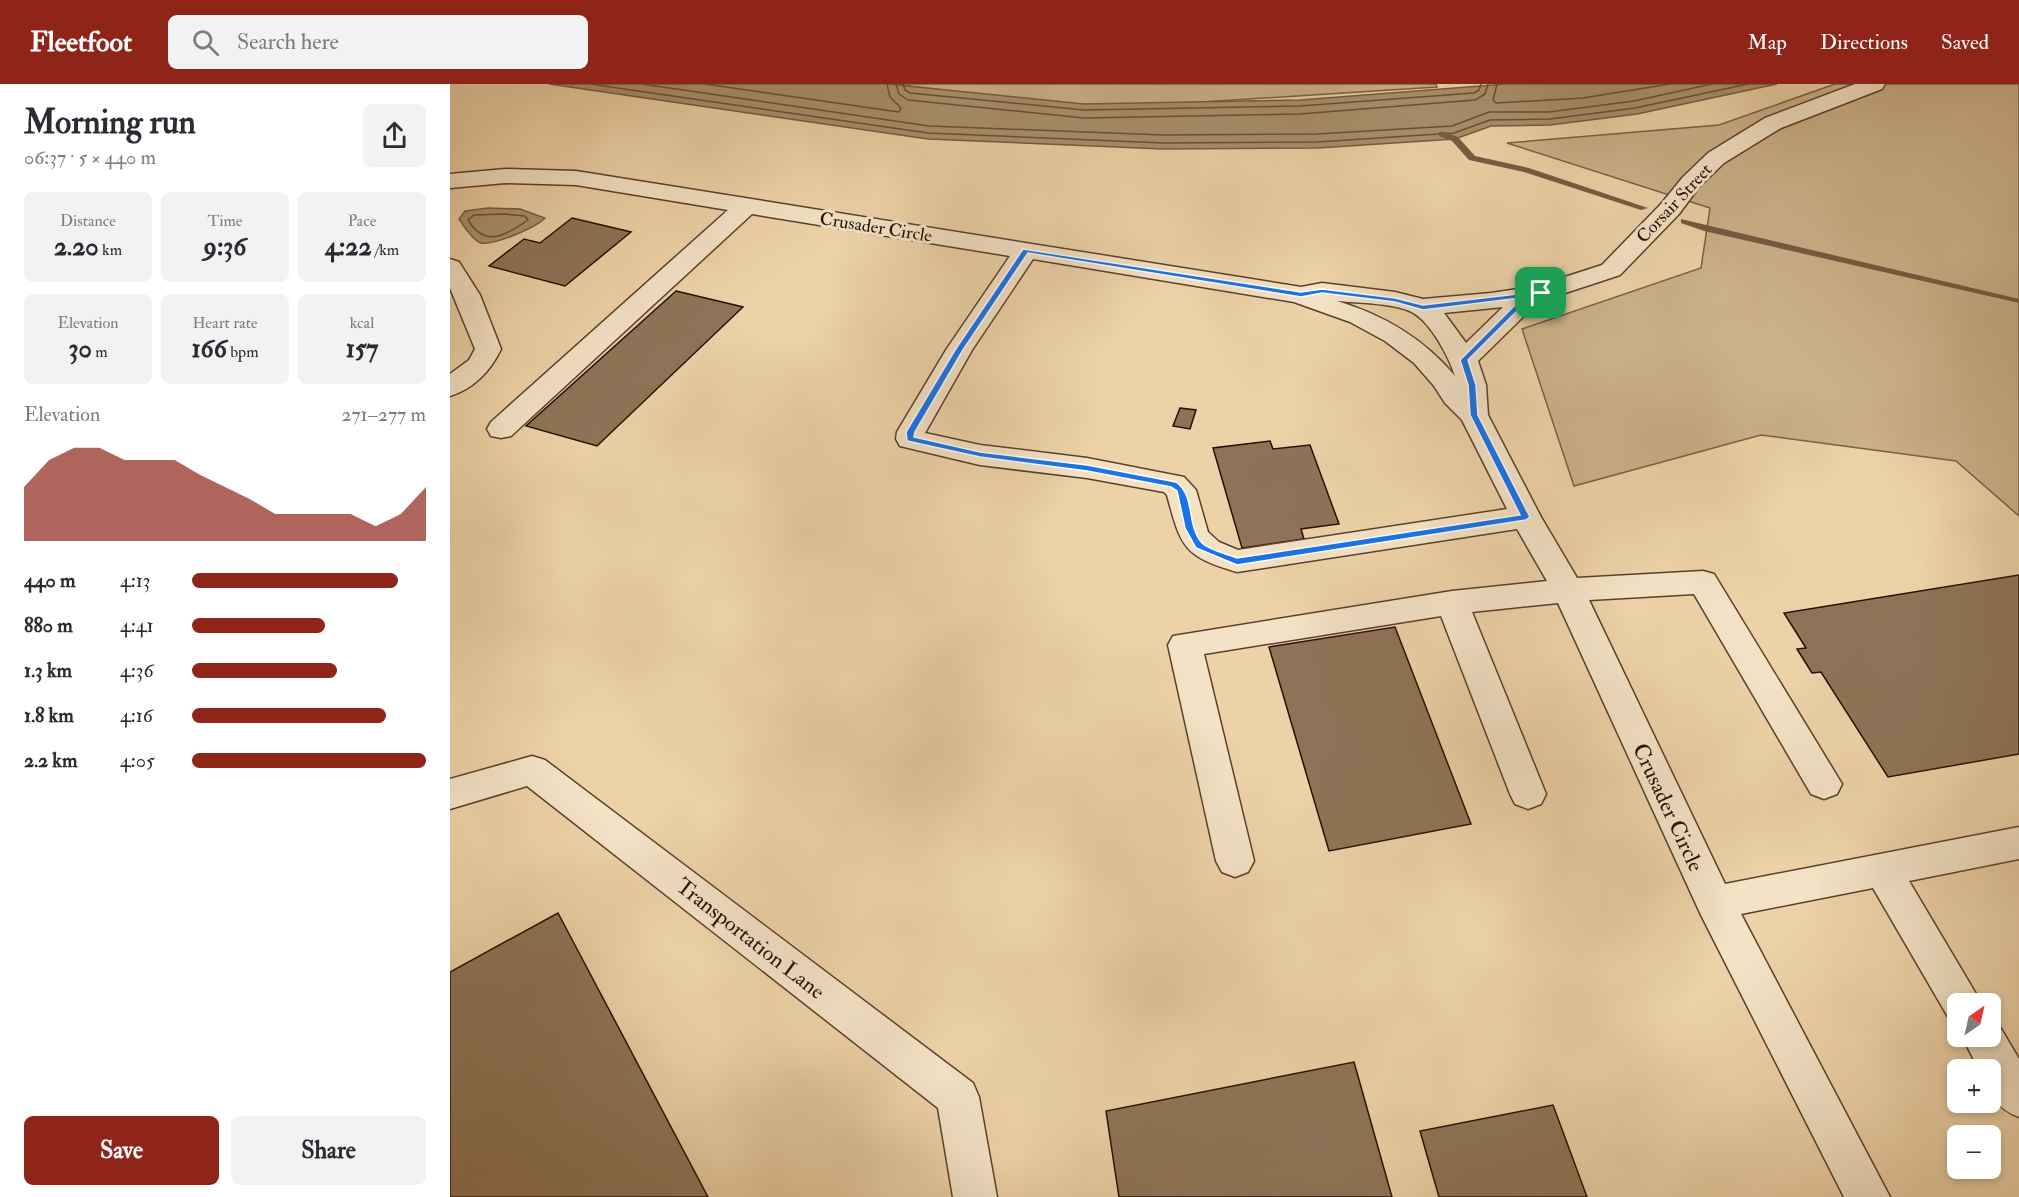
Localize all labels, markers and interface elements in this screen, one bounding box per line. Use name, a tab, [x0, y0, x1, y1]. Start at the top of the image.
search box	[168, 15, 588, 69]
text: Fleetfoot	[30, 25, 132, 60]
icon: search	[189, 26, 222, 59]
text: Search here	[237, 28, 339, 56]
text: Map	[1747, 29, 1787, 56]
text: Directions	[1820, 29, 1908, 56]
text: Saved	[1941, 29, 1989, 56]
text: Morning run	[24, 102, 196, 143]
button: share	[363, 104, 426, 167]
text: 06:37 · 5 × 440 m	[24, 145, 156, 170]
street label: Corsair Street	[1632, 159, 1717, 248]
street label: Crusader Circle	[818, 207, 934, 248]
text: Distance	[60, 211, 116, 231]
text: Time	[208, 211, 242, 231]
text: Pace	[348, 211, 376, 231]
text: 2.20	[54, 231, 99, 263]
text: 9:36	[204, 231, 246, 263]
text: 4:22	[325, 231, 372, 263]
text: km	[99, 240, 122, 260]
text: /km	[372, 240, 399, 260]
pin	[1515, 267, 1566, 318]
icon: arrive	[1524, 276, 1557, 309]
text: Elevation	[58, 313, 118, 333]
text: Heart rate	[192, 313, 258, 333]
text: kcal	[350, 313, 374, 333]
text: 30	[68, 333, 92, 365]
text: 166	[191, 333, 227, 365]
text: 157	[346, 333, 378, 365]
text: m	[92, 342, 108, 362]
text: bpm	[227, 342, 259, 362]
text: Elevation	[24, 402, 100, 427]
text: 271–277 m	[341, 402, 426, 427]
text: 440 m	[24, 568, 76, 593]
text: 4:13	[120, 568, 151, 593]
text: 880 m	[24, 613, 73, 638]
text: 4:41	[120, 613, 154, 638]
text: 1.3 km	[24, 658, 72, 683]
text: 4:36	[120, 658, 154, 683]
text: 1.8 km	[24, 703, 74, 728]
text: 4:16	[120, 703, 153, 728]
street label: Crusader Circle	[1626, 739, 1710, 876]
text: 2.2 km	[24, 748, 77, 773]
text: 4:05	[120, 748, 155, 773]
street label: Transportation Lane	[670, 872, 830, 1006]
north arrow	[1947, 993, 2001, 1047]
map controls	[1947, 993, 2001, 1179]
button: +	[1947, 1059, 2001, 1113]
button: Save	[24, 1116, 219, 1185]
button: Share	[231, 1116, 426, 1185]
button: −	[1947, 1125, 2001, 1179]

